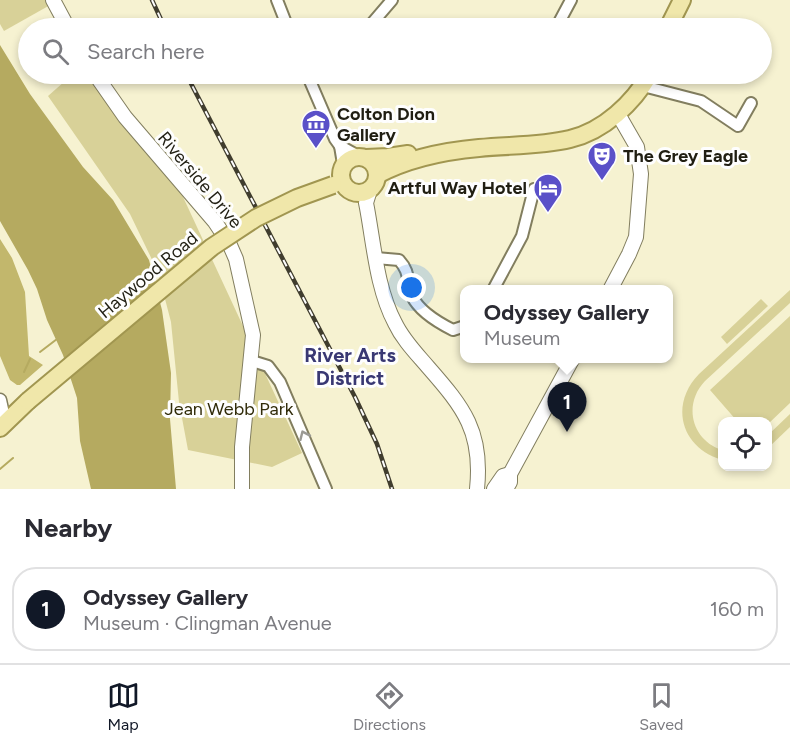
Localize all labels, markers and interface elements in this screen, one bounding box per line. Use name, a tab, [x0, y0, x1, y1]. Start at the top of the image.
search box	[18, 18, 772, 84]
icon: search	[39, 35, 72, 68]
text: Search here	[87, 38, 205, 65]
place label: Colton Dion Gallery	[337, 103, 435, 146]
museum icon: Colton Dion Gallery	[300, 108, 332, 150]
street label: Riverside Drive	[153, 127, 247, 233]
theatre icon: The Grey Eagle	[586, 140, 618, 182]
place label: The Grey Eagle	[623, 145, 748, 167]
hotel icon: Artful Way Hotel	[532, 172, 564, 214]
place label: Artful Way Hotel	[388, 177, 527, 199]
street label: Haywood Road	[94, 227, 202, 323]
your location	[397, 273, 426, 302]
popup	[460, 285, 673, 363]
text: Odyssey Gallery	[484, 299, 649, 326]
text: Museum	[484, 326, 560, 350]
district label: River Arts District	[304, 343, 396, 390]
pin: 1	[548, 382, 586, 432]
park label: Jean Webb Park	[165, 398, 294, 420]
map controls	[718, 417, 772, 471]
button: locate	[718, 417, 772, 471]
one-way arrow	[299, 430, 311, 441]
text: Nearby	[24, 512, 112, 544]
text: Odyssey Gallery	[83, 584, 248, 611]
text: 1	[41, 597, 50, 621]
text: 160 m	[710, 597, 764, 621]
text: Museum · Clingman Avenue	[83, 611, 332, 635]
tab: Map	[107, 679, 140, 734]
tab: Directions	[353, 679, 426, 734]
tab: Saved	[639, 679, 683, 734]

